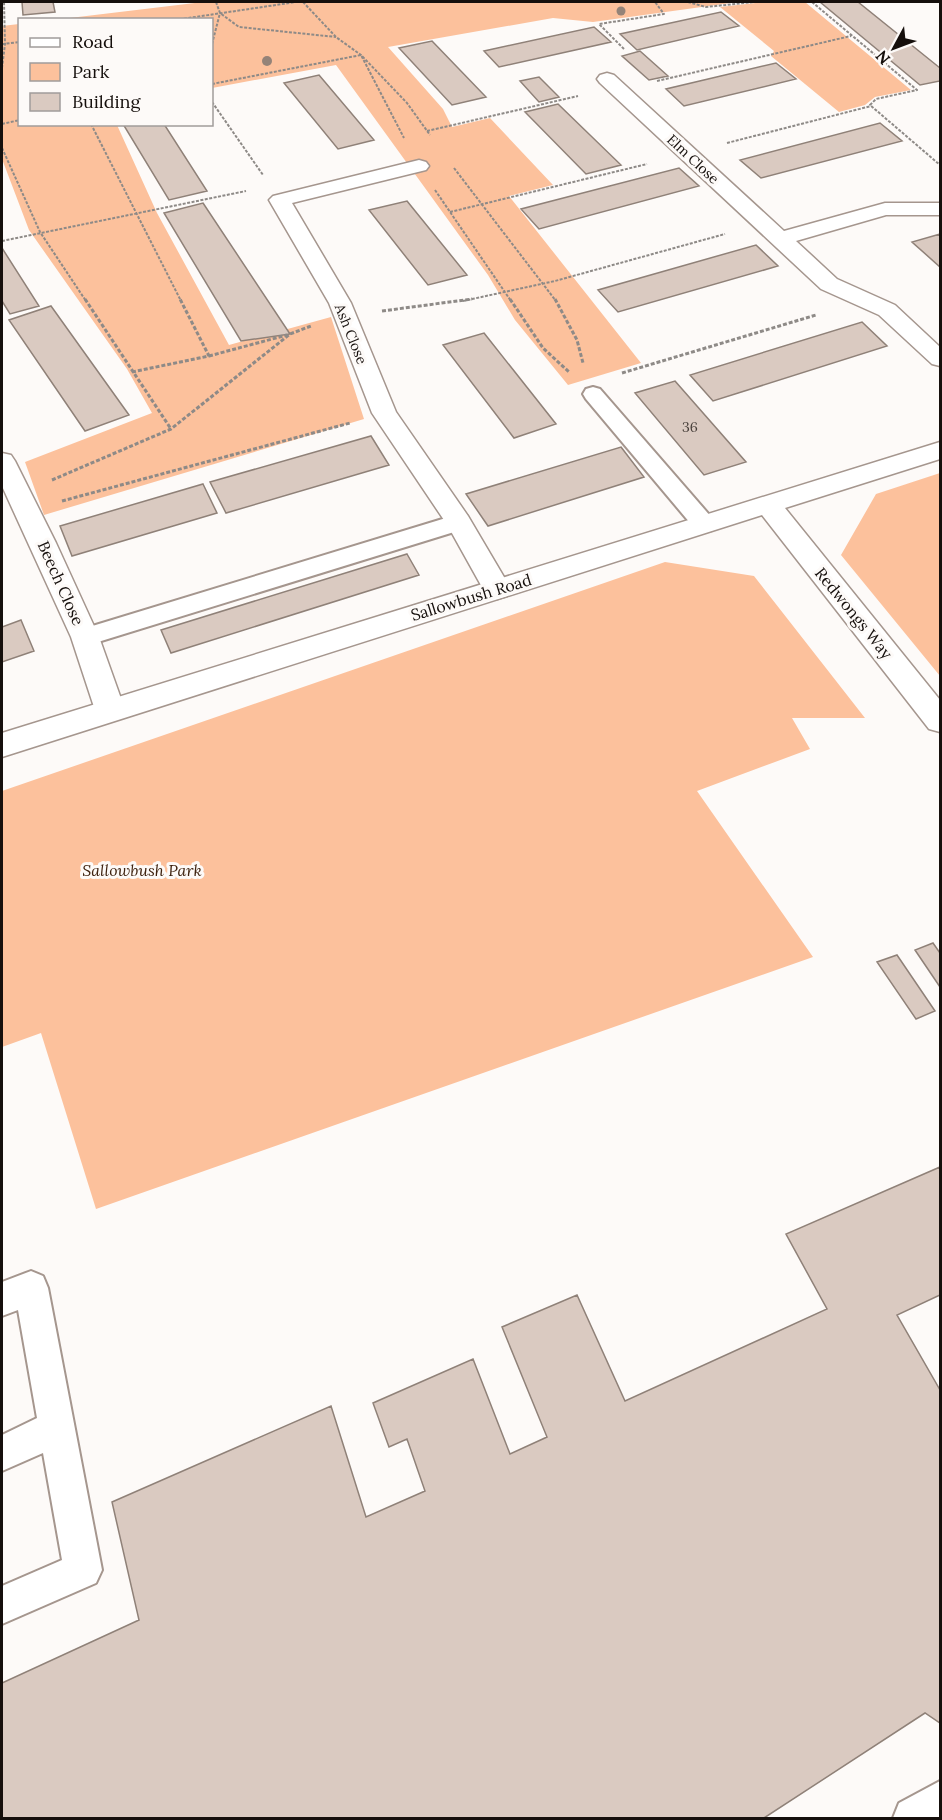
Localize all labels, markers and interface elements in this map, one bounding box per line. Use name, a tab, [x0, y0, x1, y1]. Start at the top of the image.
legend	[18, 18, 213, 126]
north arrow	[864, 18, 924, 78]
text: Road	[72, 30, 114, 53]
text: N	[871, 47, 894, 69]
text: Park	[72, 60, 110, 83]
text: Building	[72, 90, 142, 113]
street label: Elm Close	[663, 130, 723, 188]
street label: Ash Close	[330, 300, 371, 367]
house number: 36	[682, 418, 698, 436]
street label: Beech Close	[33, 538, 89, 629]
street label: Redwongs Way	[811, 563, 897, 663]
street label: Sallowbush Road	[408, 569, 534, 625]
park label: Sallowbush Park	[82, 860, 202, 880]

